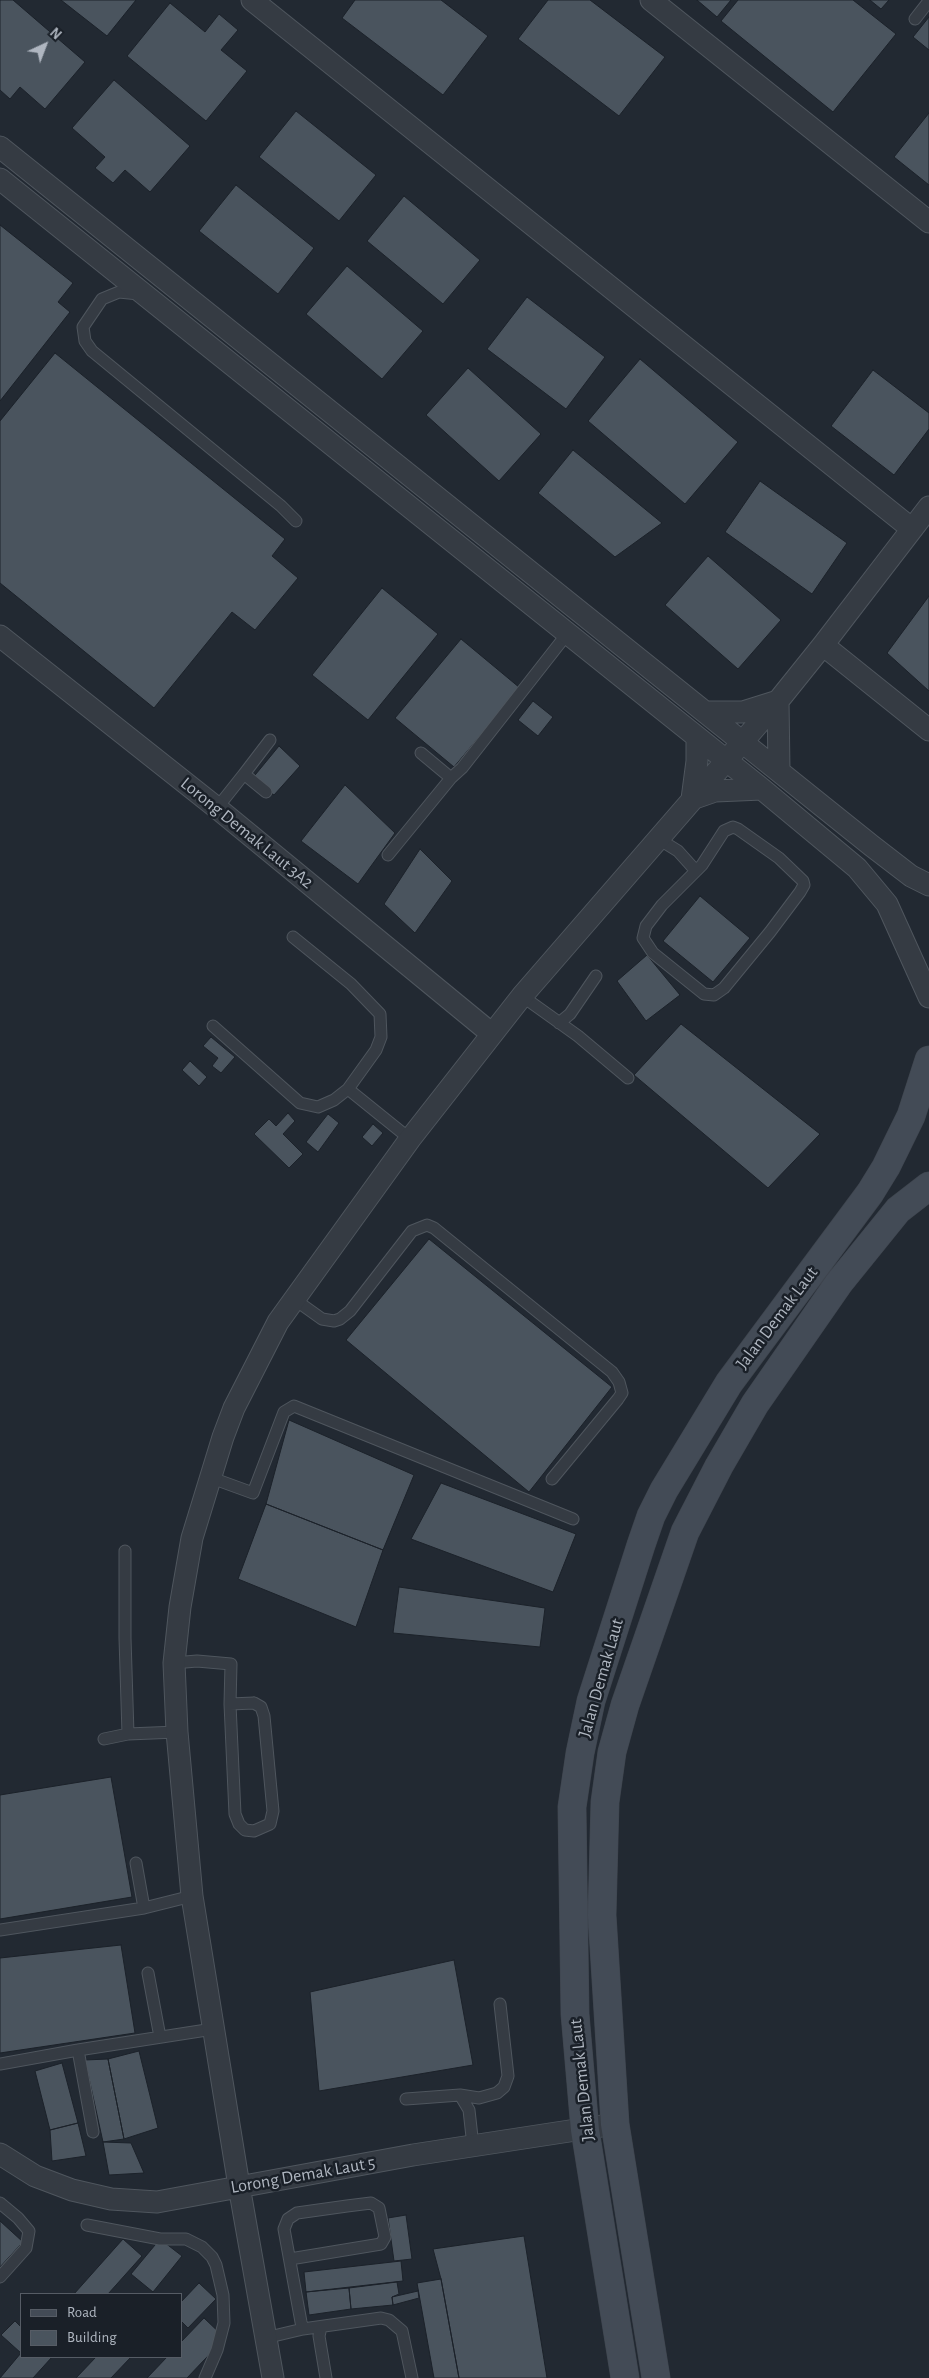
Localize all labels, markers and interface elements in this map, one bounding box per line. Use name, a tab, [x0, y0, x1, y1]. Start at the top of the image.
north arrow	[20, 20, 70, 70]
text: N	[47, 26, 64, 42]
street label: Lorong Demak Laut 3A2	[176, 773, 318, 893]
street label: Jalan Demak Laut	[731, 1262, 823, 1374]
street label: Jalan Demak Laut	[574, 1616, 628, 1740]
street label: Jalan Demak Laut	[565, 2018, 599, 2142]
street label: Lorong Demak Laut 5	[229, 2152, 377, 2198]
legend	[20, 2293, 182, 2358]
text: Road	[67, 2305, 97, 2320]
text: Building	[67, 2330, 117, 2345]

